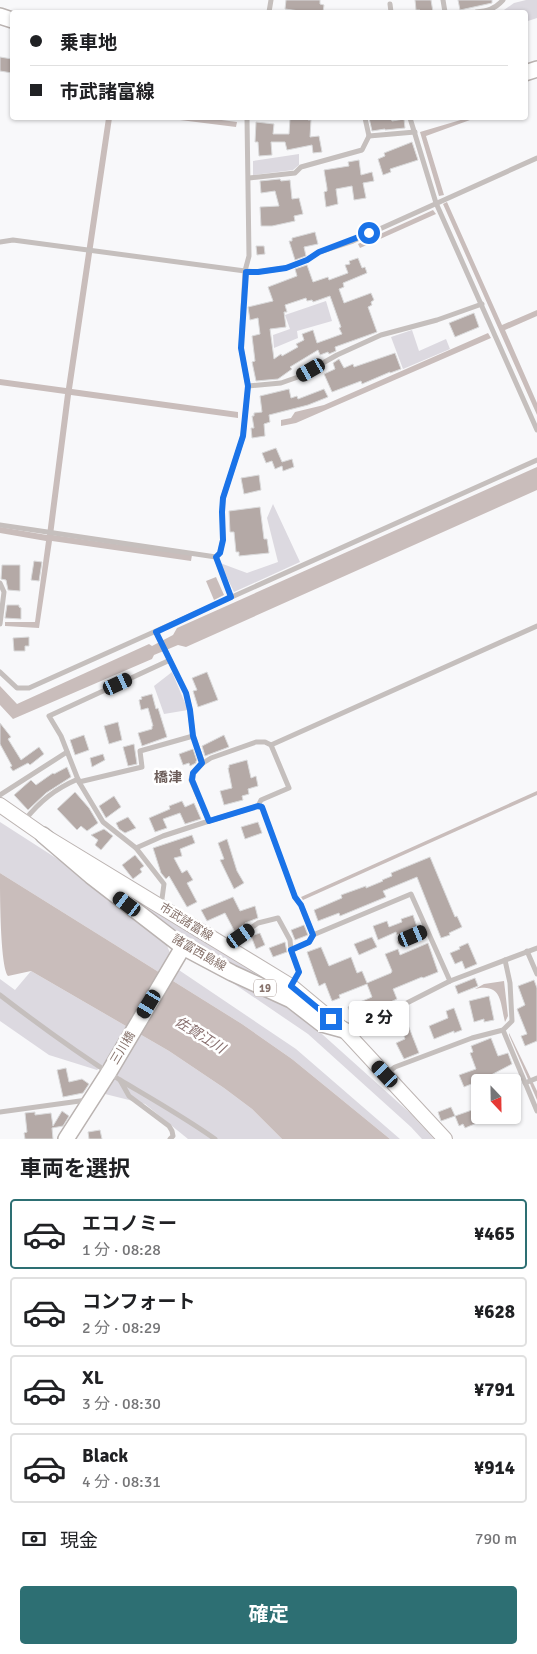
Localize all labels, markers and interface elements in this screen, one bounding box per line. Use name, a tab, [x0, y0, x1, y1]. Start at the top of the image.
text: 乗車地	[60, 31, 117, 55]
text: 市武諸富線	[60, 80, 155, 104]
route start	[358, 222, 380, 244]
car	[294, 356, 327, 384]
car	[101, 671, 134, 697]
district label: 橋津	[154, 769, 182, 786]
car	[110, 889, 143, 919]
street label: 市武諸富線	[157, 900, 215, 944]
car	[224, 921, 257, 951]
car	[396, 923, 429, 949]
street label: 諸富西島線	[169, 932, 229, 974]
road number: 19	[254, 980, 276, 996]
car	[134, 987, 163, 1021]
callout: 2 分	[348, 1002, 408, 1036]
route end	[320, 1008, 342, 1030]
text: 2 分	[365, 1008, 393, 1028]
water label: 佐賀江川	[172, 1013, 230, 1058]
street label: 三川橋	[107, 1029, 139, 1067]
car	[369, 1058, 400, 1090]
north arrow	[471, 1074, 521, 1124]
map controls	[471, 1074, 521, 1124]
text: 車両を選択	[20, 1155, 130, 1182]
icon: car	[22, 1212, 67, 1257]
text: エコノミー	[82, 1212, 177, 1236]
text: ¥465	[474, 1222, 515, 1246]
text: 1 分 · 08:28	[82, 1240, 161, 1260]
icon: car	[22, 1290, 67, 1335]
text: コンフォート	[82, 1290, 195, 1314]
text: ¥628	[474, 1300, 515, 1324]
text: 2 分 · 08:29	[82, 1318, 161, 1338]
text: XL	[82, 1366, 104, 1390]
icon: car	[22, 1368, 67, 1413]
text: ¥791	[474, 1378, 515, 1402]
text: 3 分 · 08:30	[82, 1394, 161, 1414]
text: Black	[82, 1444, 128, 1468]
icon: car	[22, 1446, 67, 1491]
text: ¥914	[474, 1456, 515, 1480]
text: 4 分 · 08:31	[82, 1472, 161, 1492]
icon: cash	[20, 1525, 48, 1553]
text: 現金	[60, 1529, 98, 1553]
text: 790 m	[475, 1529, 517, 1549]
button: 確定	[20, 1586, 517, 1644]

